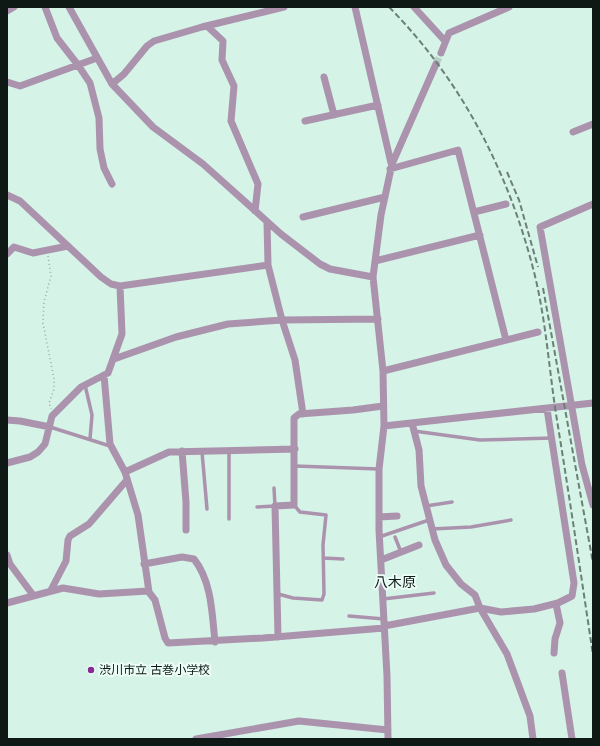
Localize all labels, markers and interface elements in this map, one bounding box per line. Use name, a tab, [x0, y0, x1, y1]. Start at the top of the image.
district label: 八木原	[374, 573, 416, 591]
place label: 渋川市立 古巻小学校	[99, 662, 210, 678]
marker: 渋川市立 古巻小学校	[86, 665, 96, 675]

